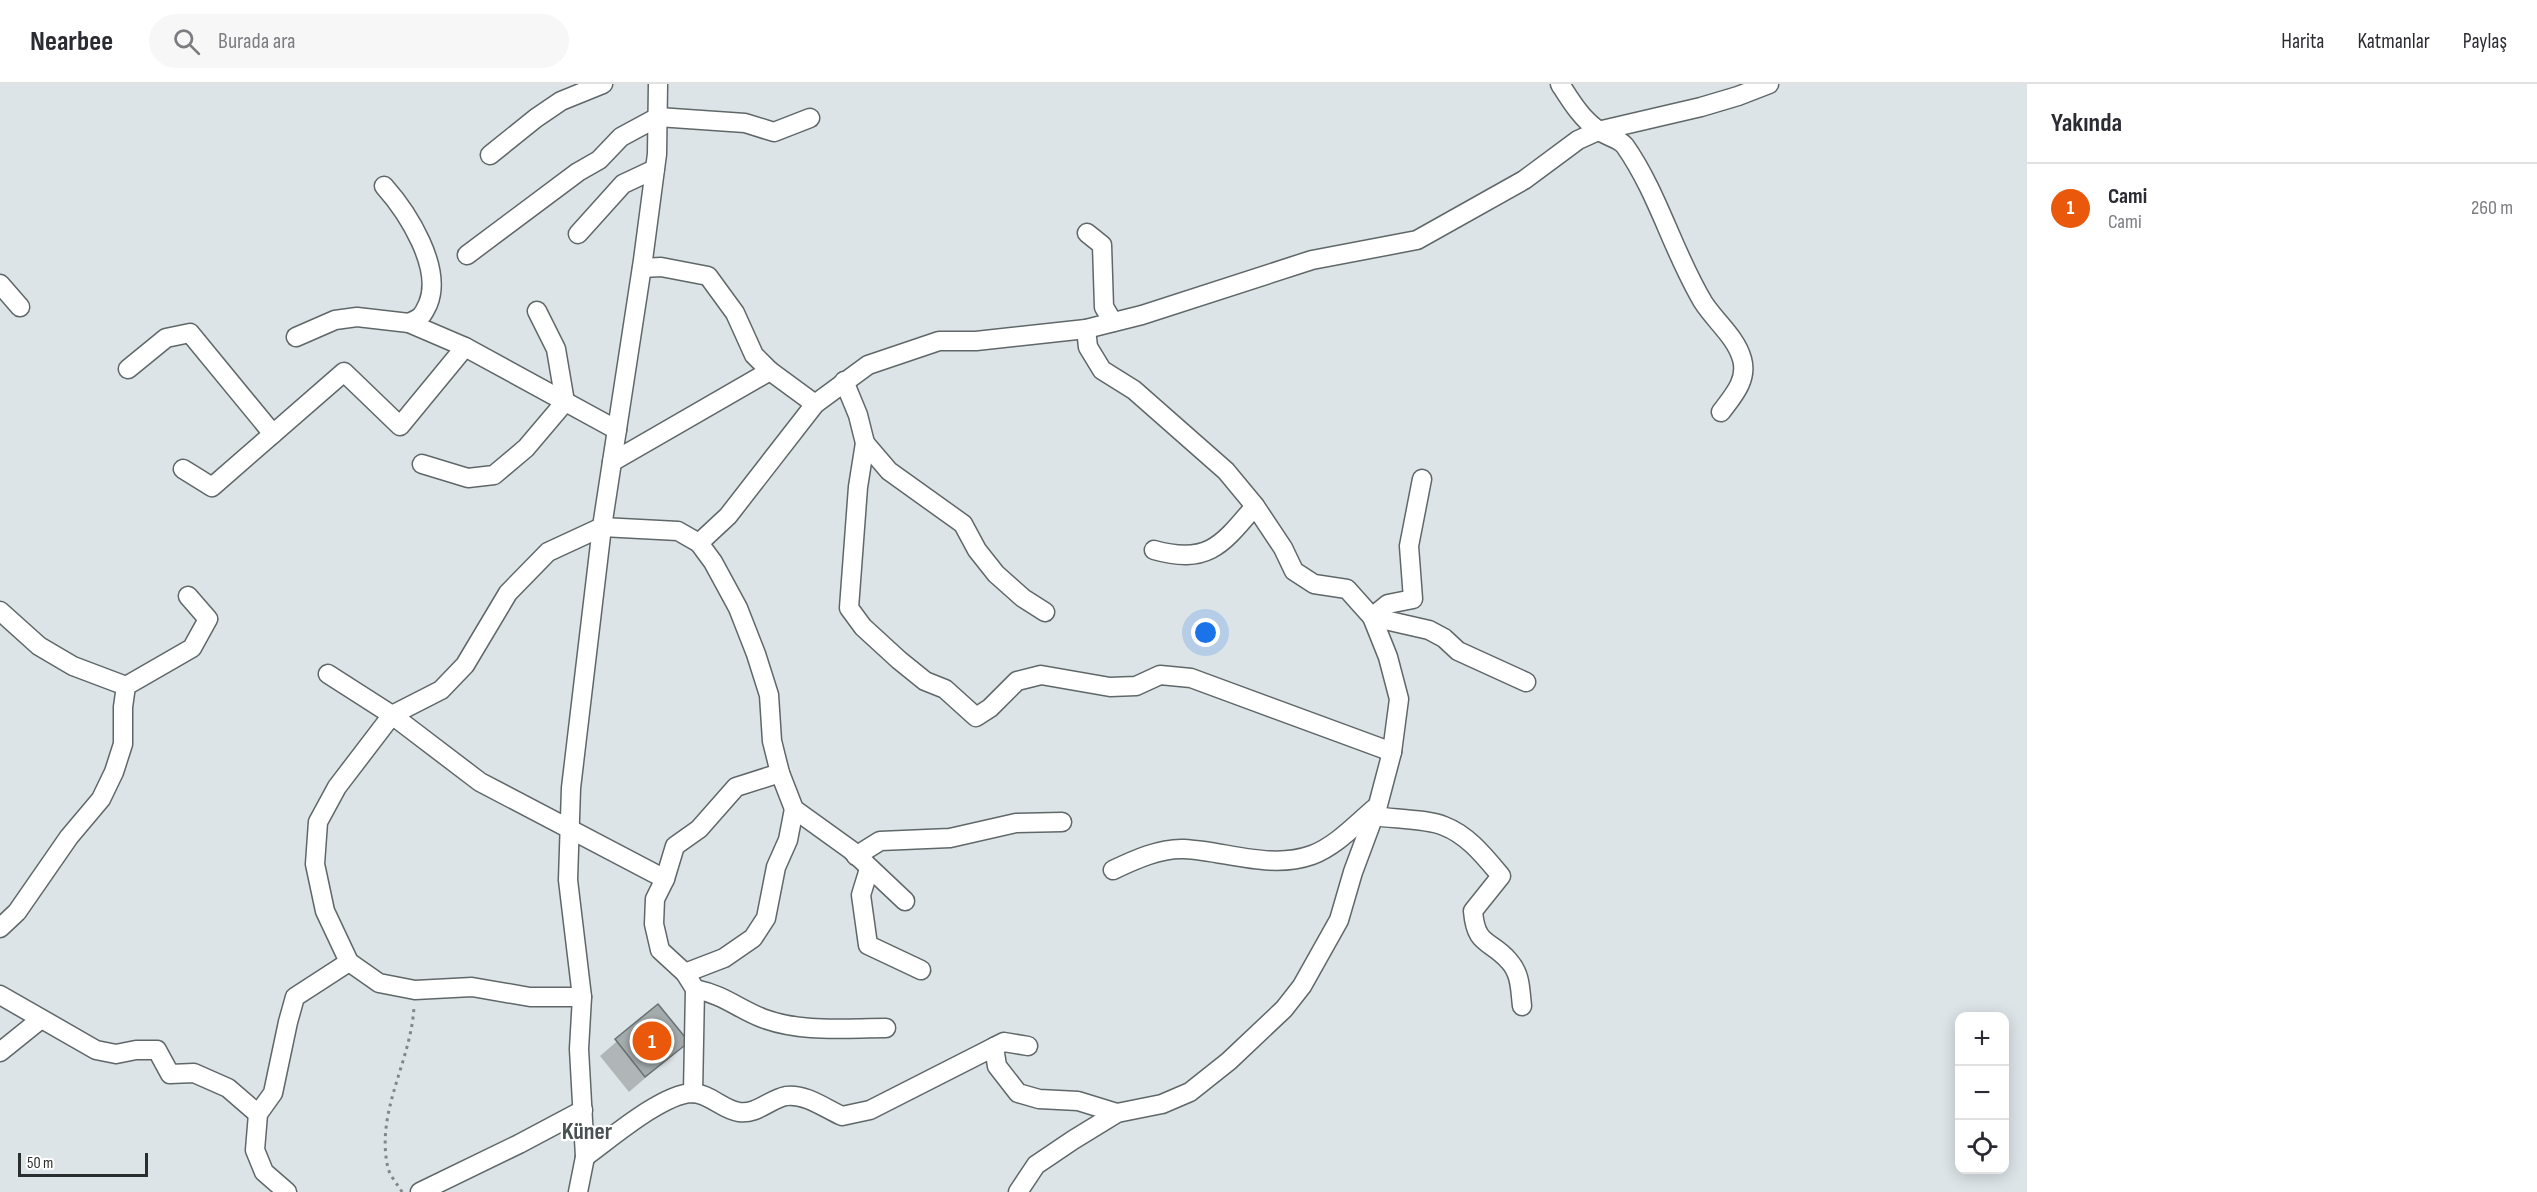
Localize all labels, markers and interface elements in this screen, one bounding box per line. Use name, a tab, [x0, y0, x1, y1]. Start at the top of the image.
search box	[149, 14, 569, 68]
text: Nearbee	[30, 25, 113, 58]
icon: search	[170, 25, 203, 58]
text: Burada ara	[218, 28, 296, 55]
text: Harita	[2281, 29, 2324, 54]
text: Katmanlar	[2357, 29, 2430, 54]
text: Paylaş	[2463, 29, 2507, 54]
text: Yakında	[2051, 108, 2122, 139]
text: Cami	[2108, 183, 2147, 210]
text: 1	[2067, 196, 2074, 220]
text: 260 m	[2471, 196, 2513, 220]
text: Cami	[2108, 210, 2142, 234]
your location	[1191, 618, 1220, 647]
map controls	[1955, 1012, 2009, 1174]
button: +	[1955, 1012, 2009, 1066]
pin: 1	[632, 1018, 672, 1064]
button: −	[1955, 1066, 2009, 1120]
district label: Küner	[562, 1117, 613, 1146]
button: locate	[1955, 1120, 2009, 1174]
scale bar	[18, 1150, 148, 1178]
text: 50 m	[27, 1154, 53, 1173]

